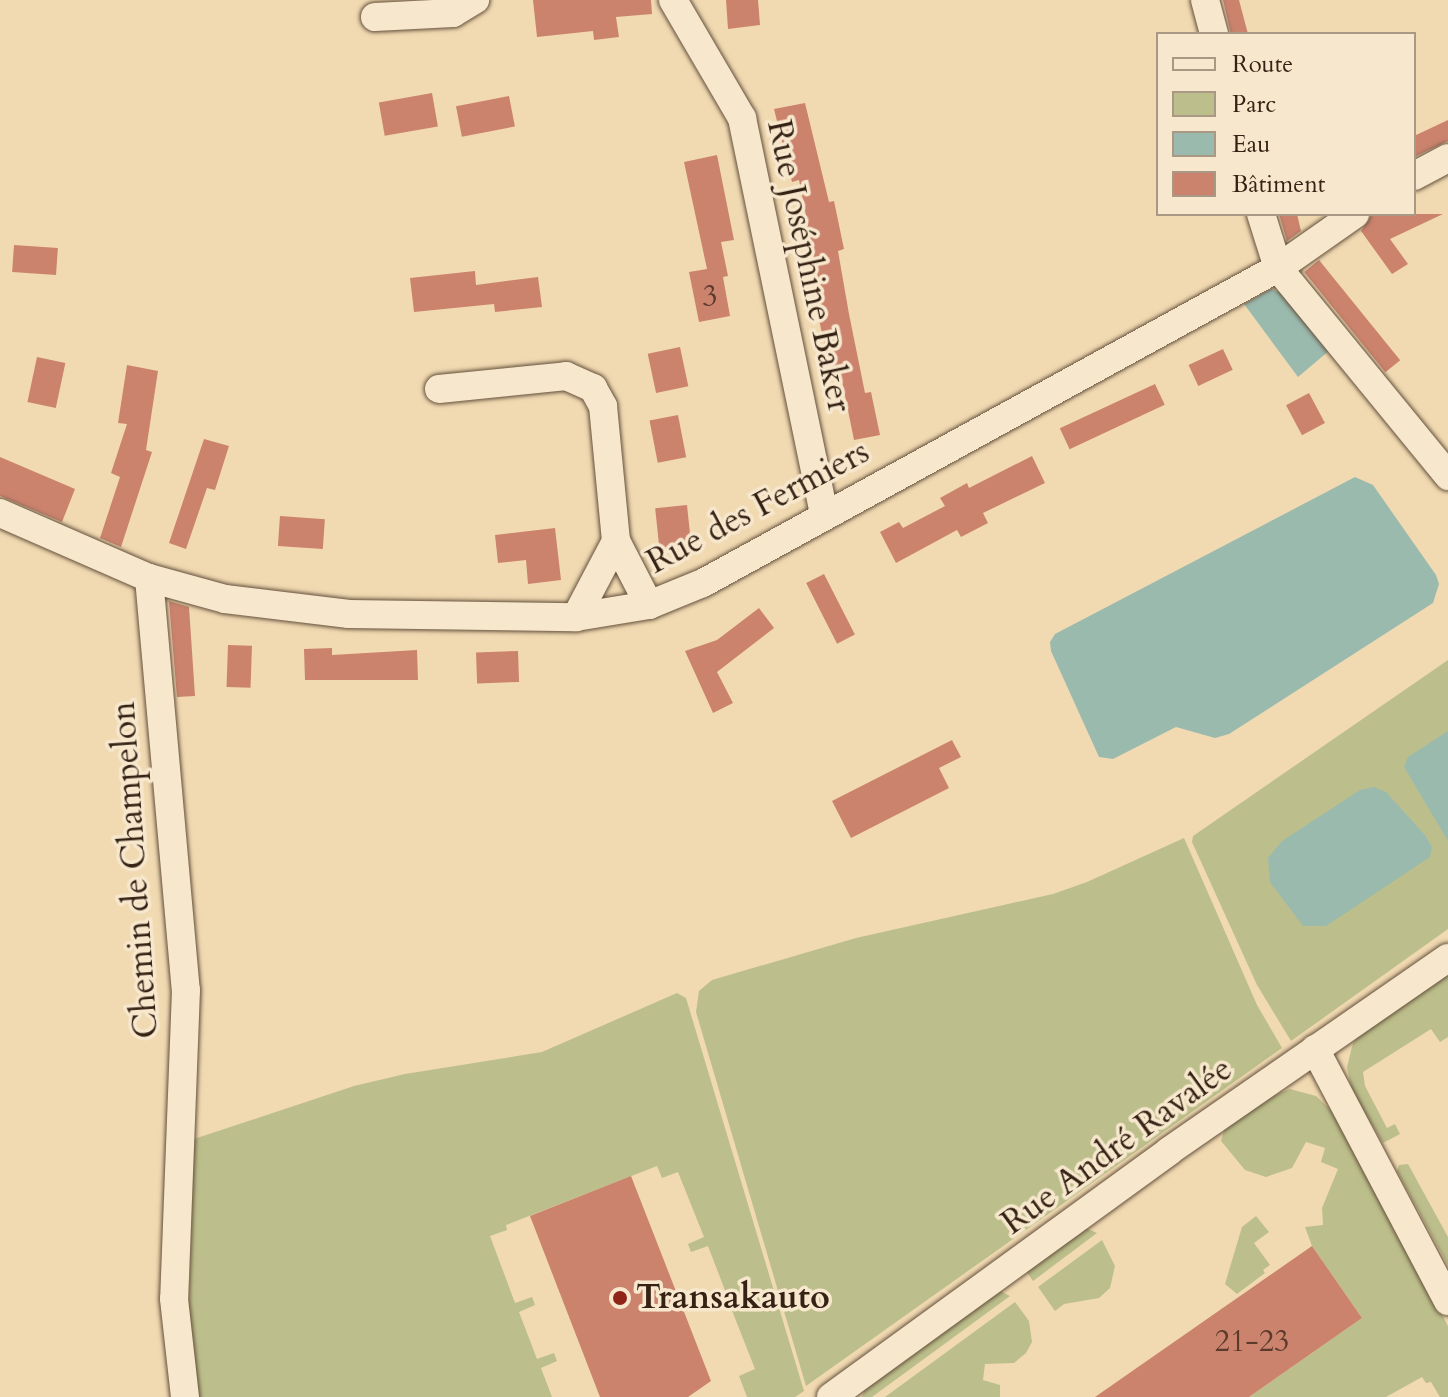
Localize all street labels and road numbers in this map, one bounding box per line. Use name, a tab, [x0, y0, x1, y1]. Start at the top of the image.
street label: Rue Joséphine Baker	[758, 116, 860, 416]
street label: Rue des Fermiers	[640, 431, 876, 583]
street label: Chemin de Champelon	[103, 700, 167, 1040]
street label: Rue André Ravalée	[994, 1049, 1240, 1243]

